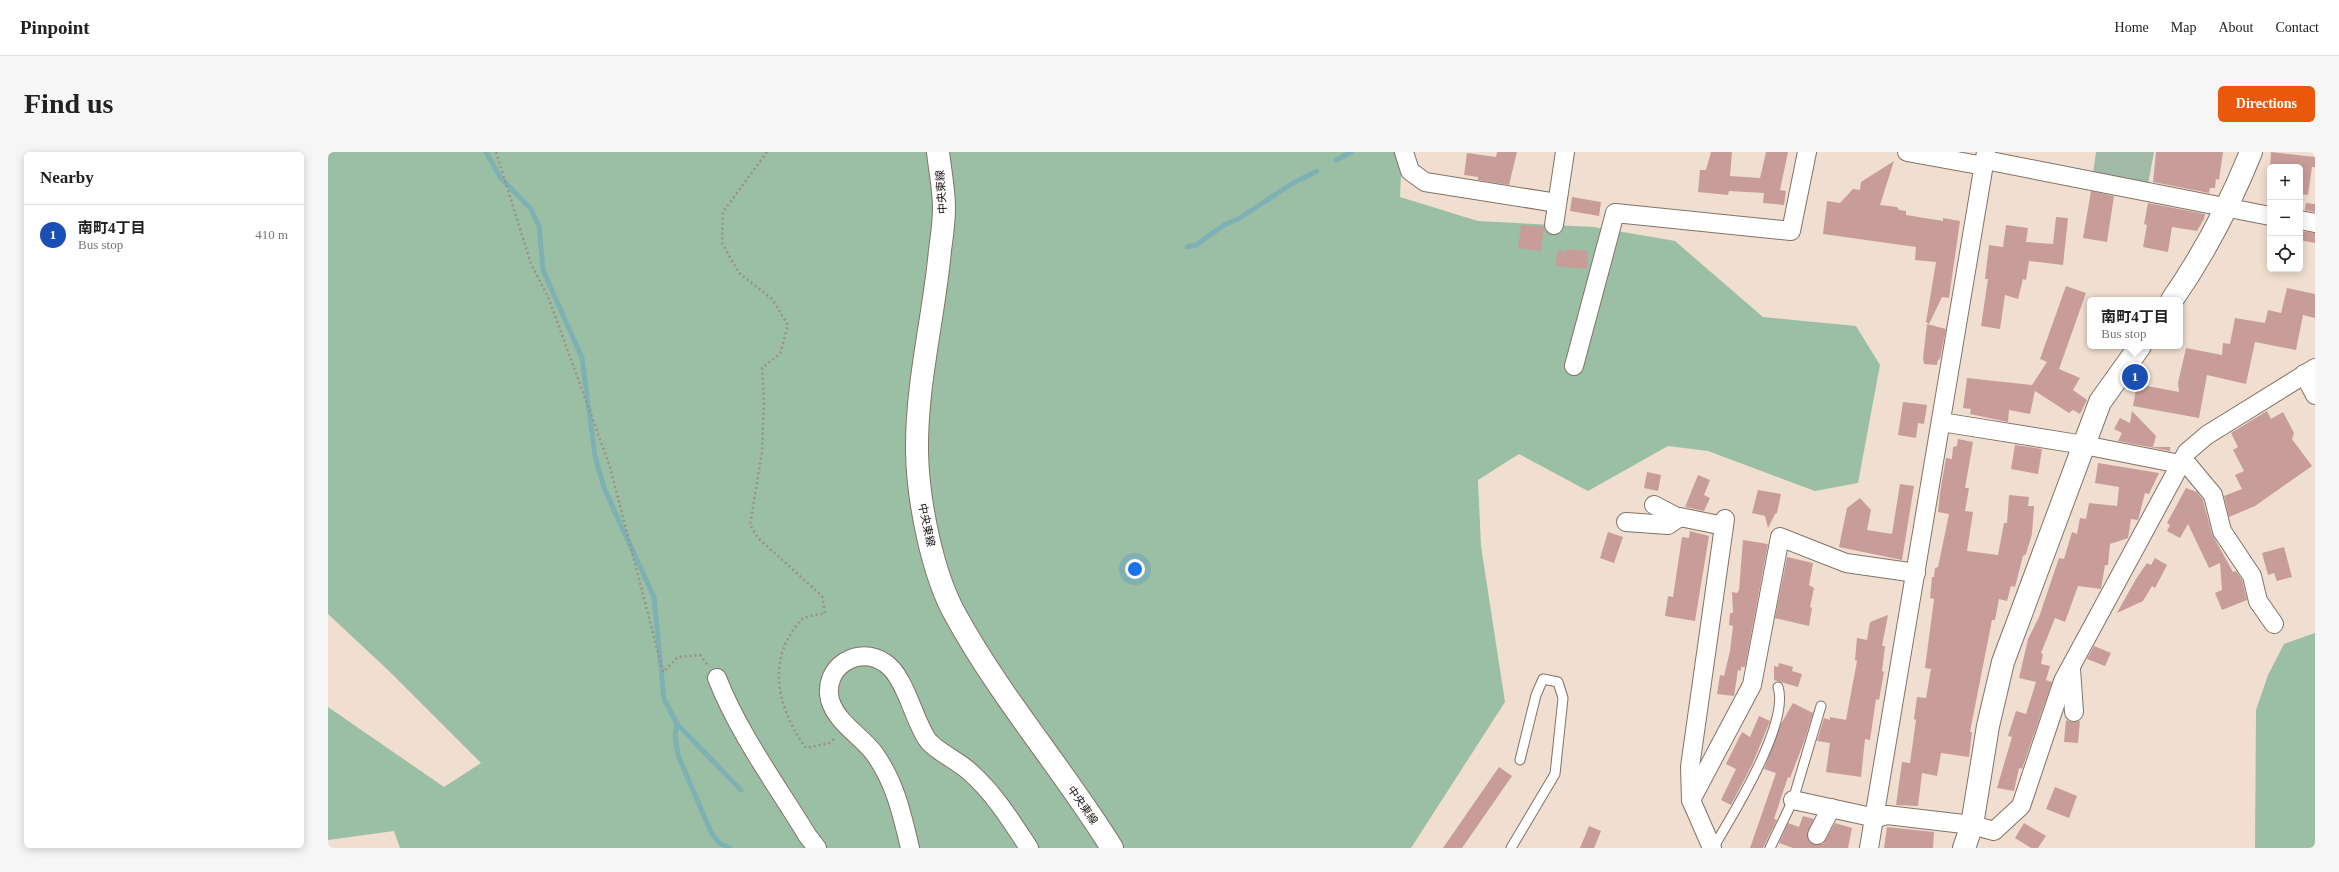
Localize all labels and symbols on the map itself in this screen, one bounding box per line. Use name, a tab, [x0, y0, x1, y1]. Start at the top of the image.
street label: 中央東線	[933, 170, 949, 214]
pin: 1	[2122, 362, 2148, 392]
street label: 中央東線	[917, 502, 937, 548]
your location	[1125, 559, 1145, 579]
street label: 中央東線	[1065, 784, 1101, 826]

